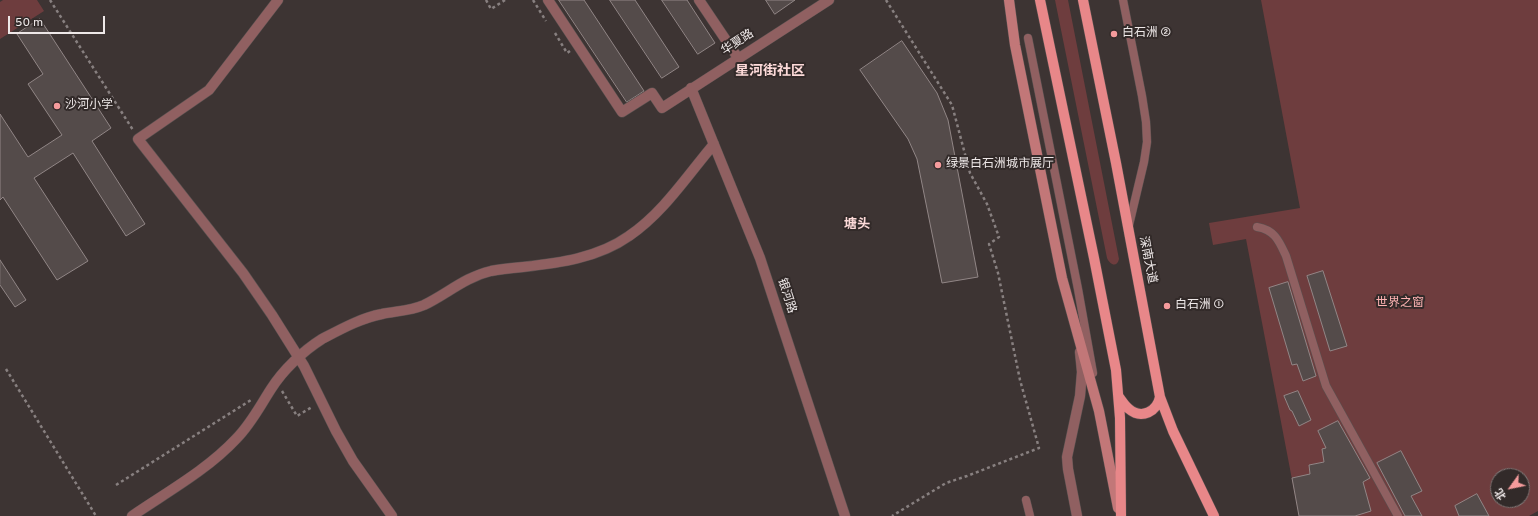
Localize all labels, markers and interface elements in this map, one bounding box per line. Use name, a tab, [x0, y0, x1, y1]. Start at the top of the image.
scale bar	[10, 8, 107, 34]
text: 50 m	[15, 15, 43, 31]
street label: 华夏路	[719, 27, 757, 59]
place label: 白石洲 ②	[1122, 27, 1171, 41]
marker: 白石洲 ②	[1109, 29, 1119, 39]
district label: 星河街社区	[735, 64, 805, 80]
place label: 沙河小学	[65, 99, 113, 113]
marker: 沙河小学	[52, 101, 62, 111]
place label: 绿景白石洲城市展厅	[946, 158, 1054, 172]
marker: 绿景白石洲城市展厅	[933, 160, 943, 170]
district label: 塘头	[844, 217, 870, 233]
street label: 深南大道	[1135, 235, 1159, 285]
street label: 银河路	[774, 277, 798, 315]
park label: 世界之窗	[1376, 297, 1424, 311]
place label: 白石洲 ①	[1175, 299, 1224, 313]
marker: 白石洲 ①	[1162, 301, 1172, 311]
north arrow	[1490, 468, 1530, 508]
text: 北	[1492, 486, 1510, 502]

